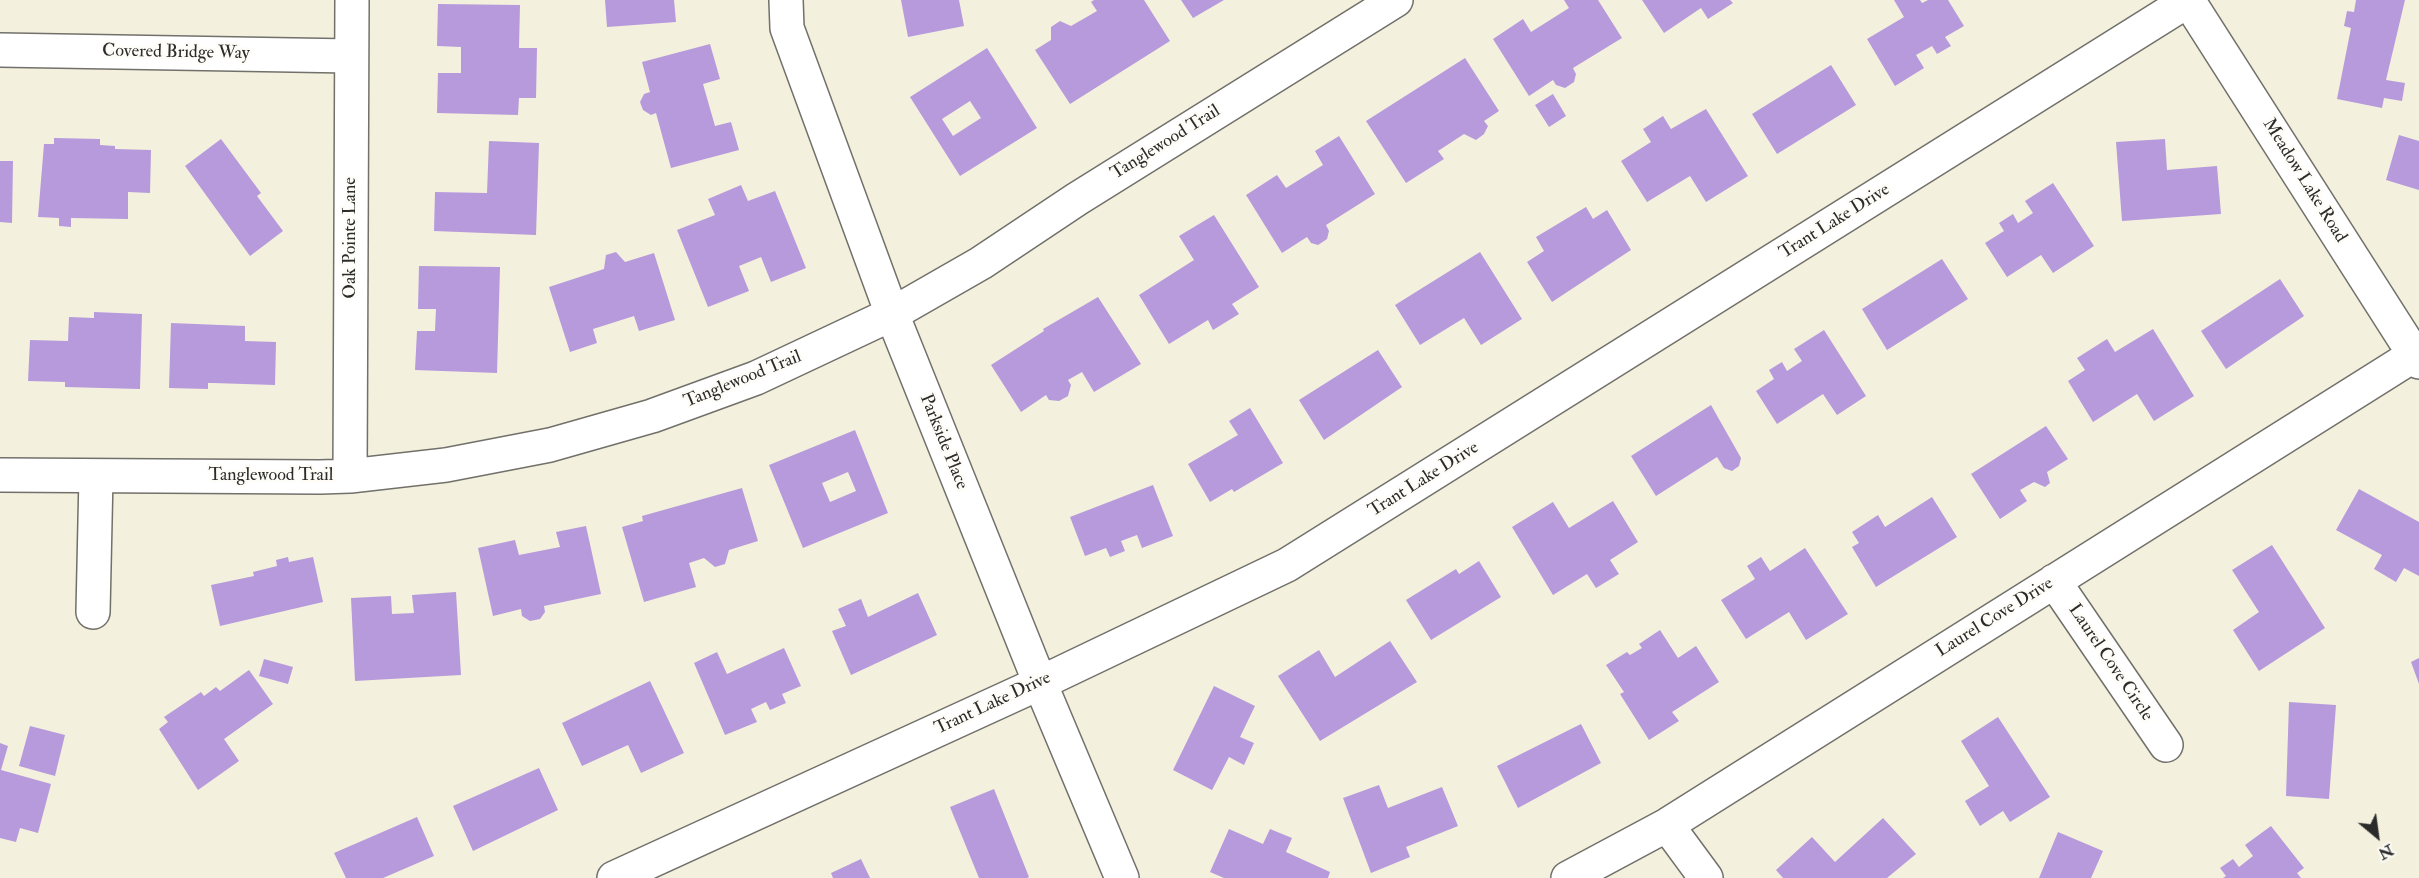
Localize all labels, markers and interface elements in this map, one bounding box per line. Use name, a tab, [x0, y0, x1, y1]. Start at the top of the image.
street label: Covered Bridge Way	[102, 41, 250, 65]
street label: Tanglewood Trail	[1107, 101, 1225, 185]
street label: Meadow Lake Road	[2257, 115, 2351, 247]
street label: Oak Pointe Lane	[340, 177, 362, 299]
street label: Trant Lake Drive	[1776, 180, 1894, 264]
street label: Tanglewood Trail	[681, 347, 805, 413]
street label: Parkside Place	[914, 391, 972, 493]
street label: Trant Lake Drive	[1365, 438, 1483, 522]
street label: Tanglewood Trail	[209, 465, 333, 487]
street label: Laurel Cove Drive	[1932, 573, 2058, 663]
street label: Laurel Cove Circle	[2063, 600, 2157, 726]
street label: Trant Lake Drive	[932, 668, 1054, 740]
north arrow	[2347, 806, 2407, 866]
text: N	[2375, 840, 2397, 864]

